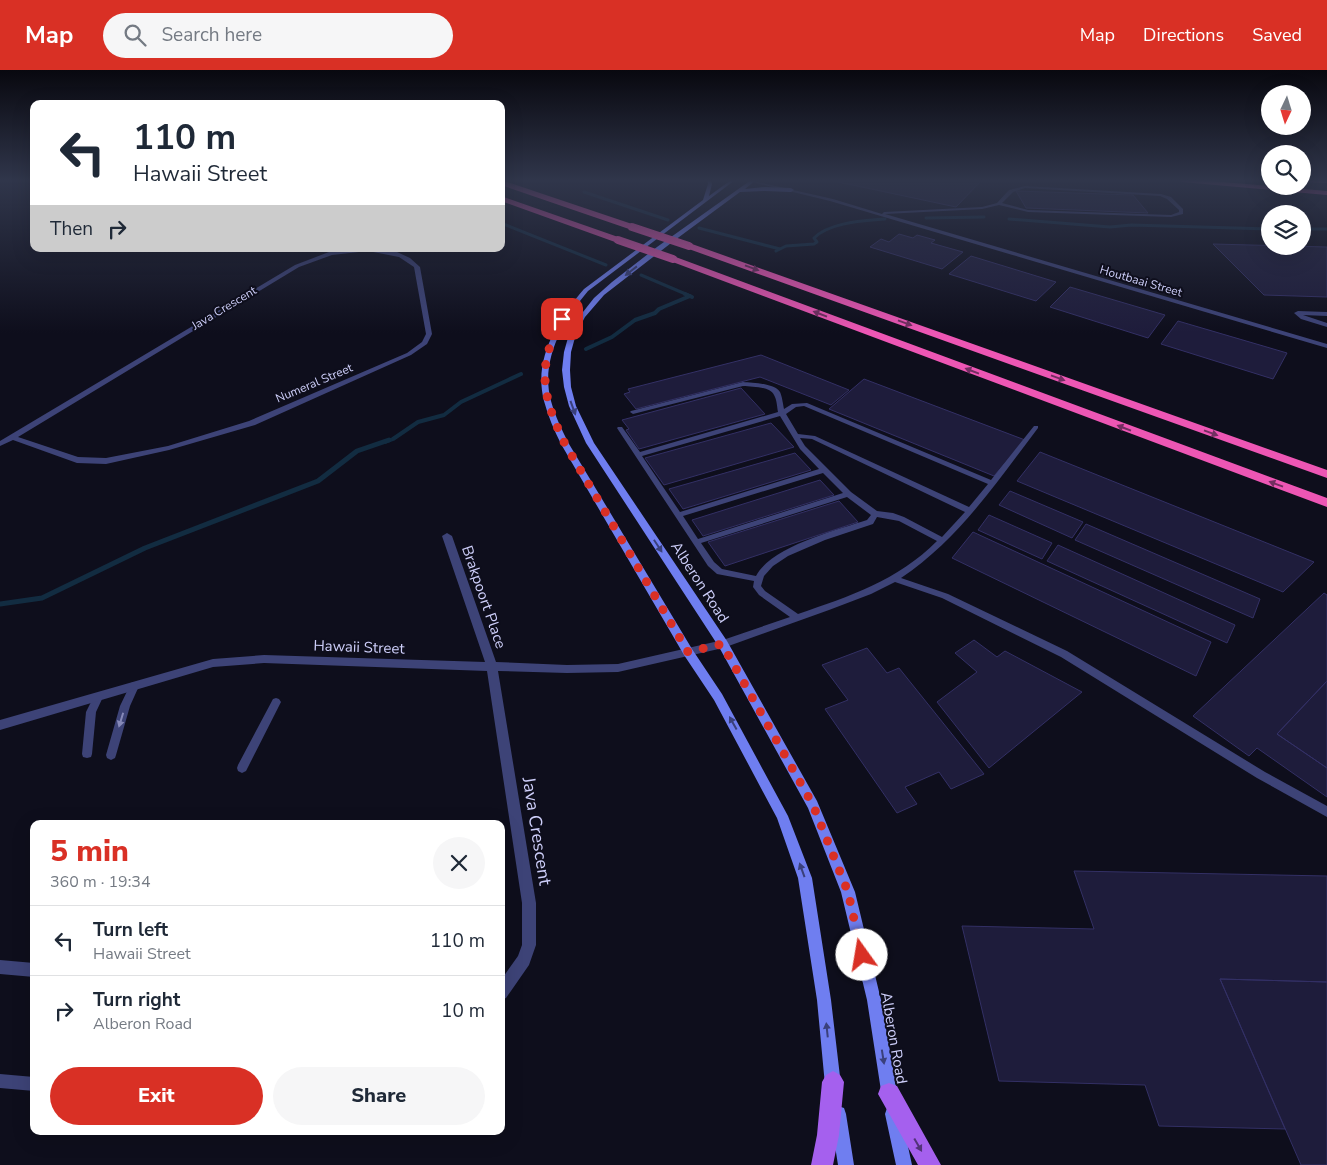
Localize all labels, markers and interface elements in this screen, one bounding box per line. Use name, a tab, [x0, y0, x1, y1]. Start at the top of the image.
search box	[103, 13, 453, 58]
text: Map	[25, 19, 73, 51]
icon: search	[121, 21, 149, 49]
text: Search here	[161, 22, 262, 48]
text: Map	[1080, 23, 1115, 47]
text: Directions	[1143, 23, 1224, 47]
text: Saved	[1252, 23, 1302, 47]
north arrow	[1261, 85, 1311, 135]
map controls	[1261, 85, 1311, 255]
text: 110 m	[133, 114, 236, 161]
icon: left	[50, 120, 115, 185]
button: search	[1261, 145, 1311, 195]
text: Hawaii Street	[133, 159, 267, 189]
button: layers	[1261, 205, 1311, 255]
icon: right	[103, 215, 131, 243]
text: Then	[50, 216, 93, 242]
street label: Houtbaai Street	[1098, 262, 1185, 301]
one-way arrow	[744, 265, 759, 272]
one-way arrow	[624, 266, 637, 276]
street label: Java Crescent	[188, 282, 260, 334]
pin	[541, 298, 583, 340]
icon: arrive	[548, 305, 576, 333]
one-way arrow	[812, 310, 827, 317]
one-way arrow	[897, 320, 912, 327]
street label: Numeral Street	[273, 359, 356, 406]
one-way arrow	[964, 367, 979, 375]
one-way arrow	[1050, 375, 1065, 382]
one-way arrow	[569, 401, 577, 416]
one-way arrow	[1116, 424, 1131, 432]
one-way arrow	[1203, 430, 1218, 437]
one-way arrow	[1269, 480, 1284, 487]
street label: Alberon Road	[666, 538, 734, 626]
one-way arrow	[653, 539, 663, 553]
street label: Brakpoort Place	[457, 543, 511, 651]
street label: Hawaii Street	[313, 635, 406, 659]
one-way arrow	[117, 713, 125, 728]
one-way arrow	[729, 716, 737, 730]
street label: Java Crescent	[516, 774, 558, 888]
text: 5 min	[50, 831, 129, 872]
button: close	[433, 837, 485, 889]
one-way arrow	[798, 862, 806, 877]
text: 360 m · 19:34	[50, 871, 151, 893]
text: Turn left	[93, 917, 168, 943]
icon: left	[50, 927, 78, 955]
text: 110 m	[430, 928, 485, 954]
position arrow	[835, 928, 887, 980]
text: Hawaii Street	[93, 943, 191, 965]
text: Turn right	[93, 987, 180, 1013]
street label: Alberon Road	[876, 990, 912, 1086]
icon: right	[50, 997, 78, 1025]
text: 10 m	[441, 998, 485, 1024]
text: Alberon Road	[93, 1013, 192, 1035]
one-way arrow	[823, 1022, 831, 1038]
one-way arrow	[879, 1050, 887, 1066]
button: Exit	[50, 1067, 263, 1125]
button: Share	[273, 1067, 485, 1125]
one-way arrow	[914, 1137, 922, 1152]

